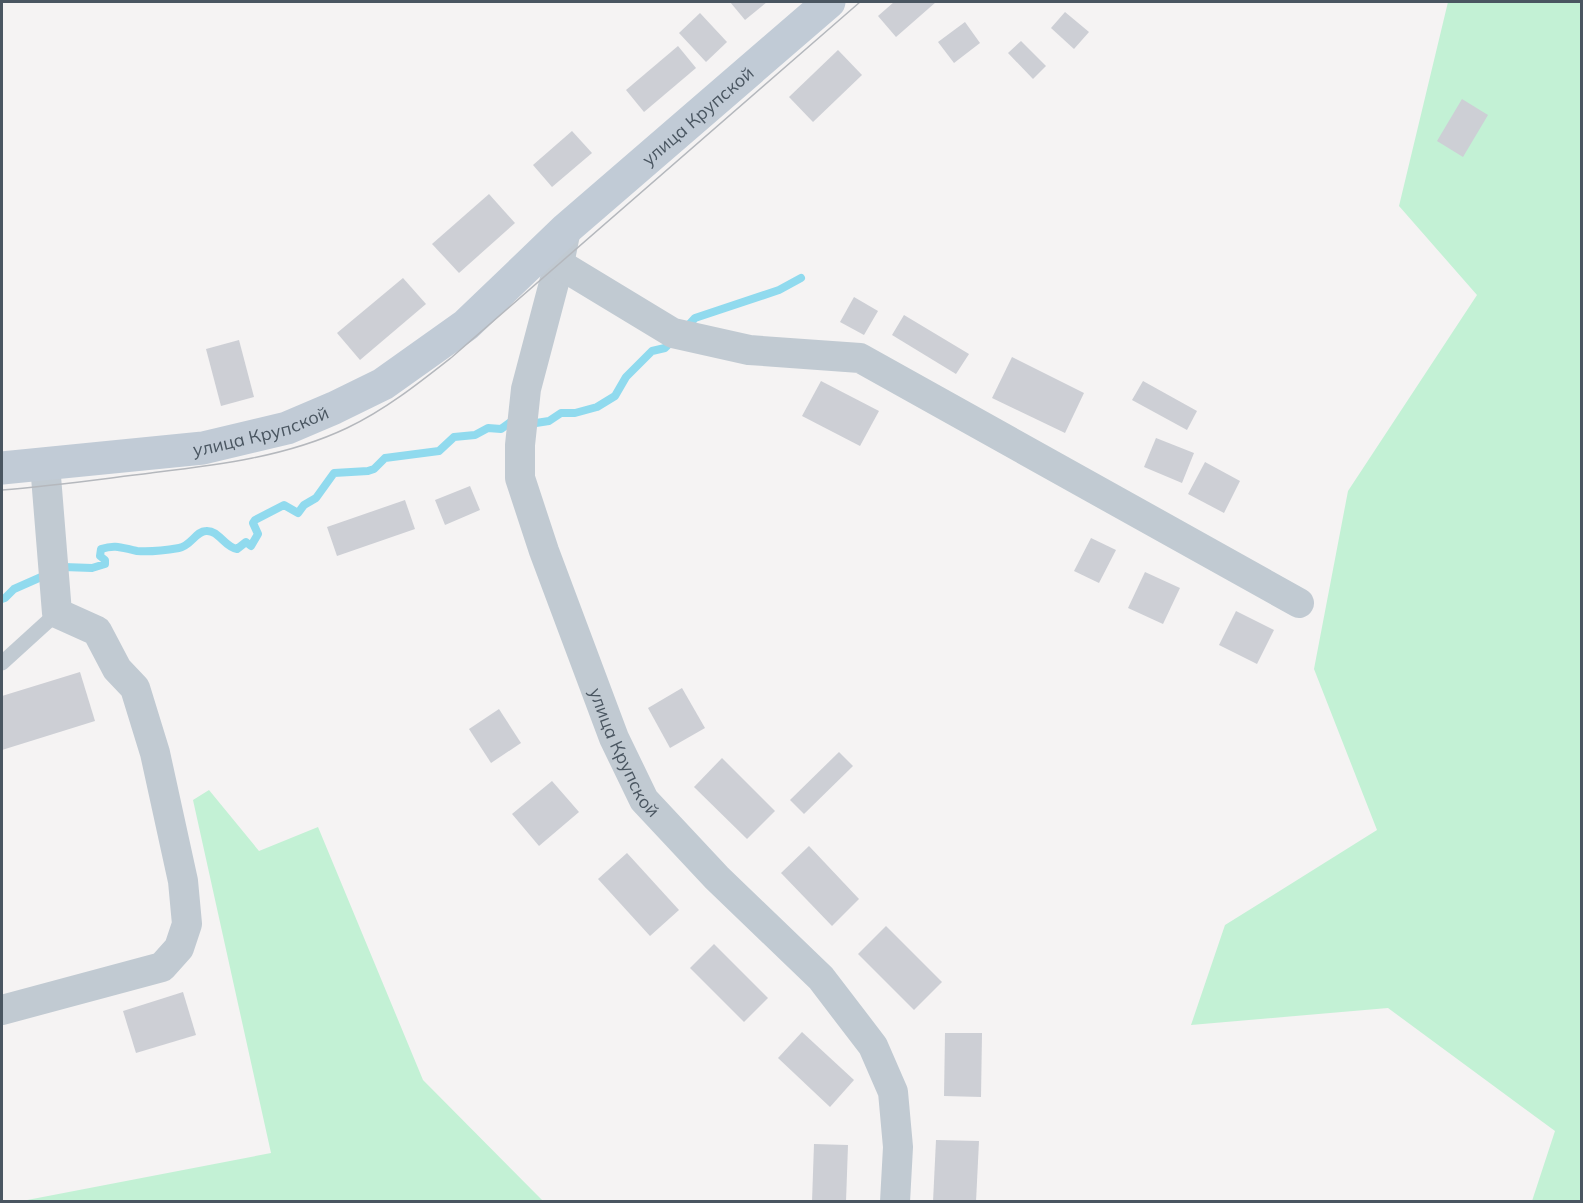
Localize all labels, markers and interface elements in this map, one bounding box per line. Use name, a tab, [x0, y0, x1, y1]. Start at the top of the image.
street label: улица Крупской	[637, 61, 758, 170]
street label: улица Крупской	[192, 400, 332, 460]
street label: улица Крупской	[585, 684, 665, 821]

